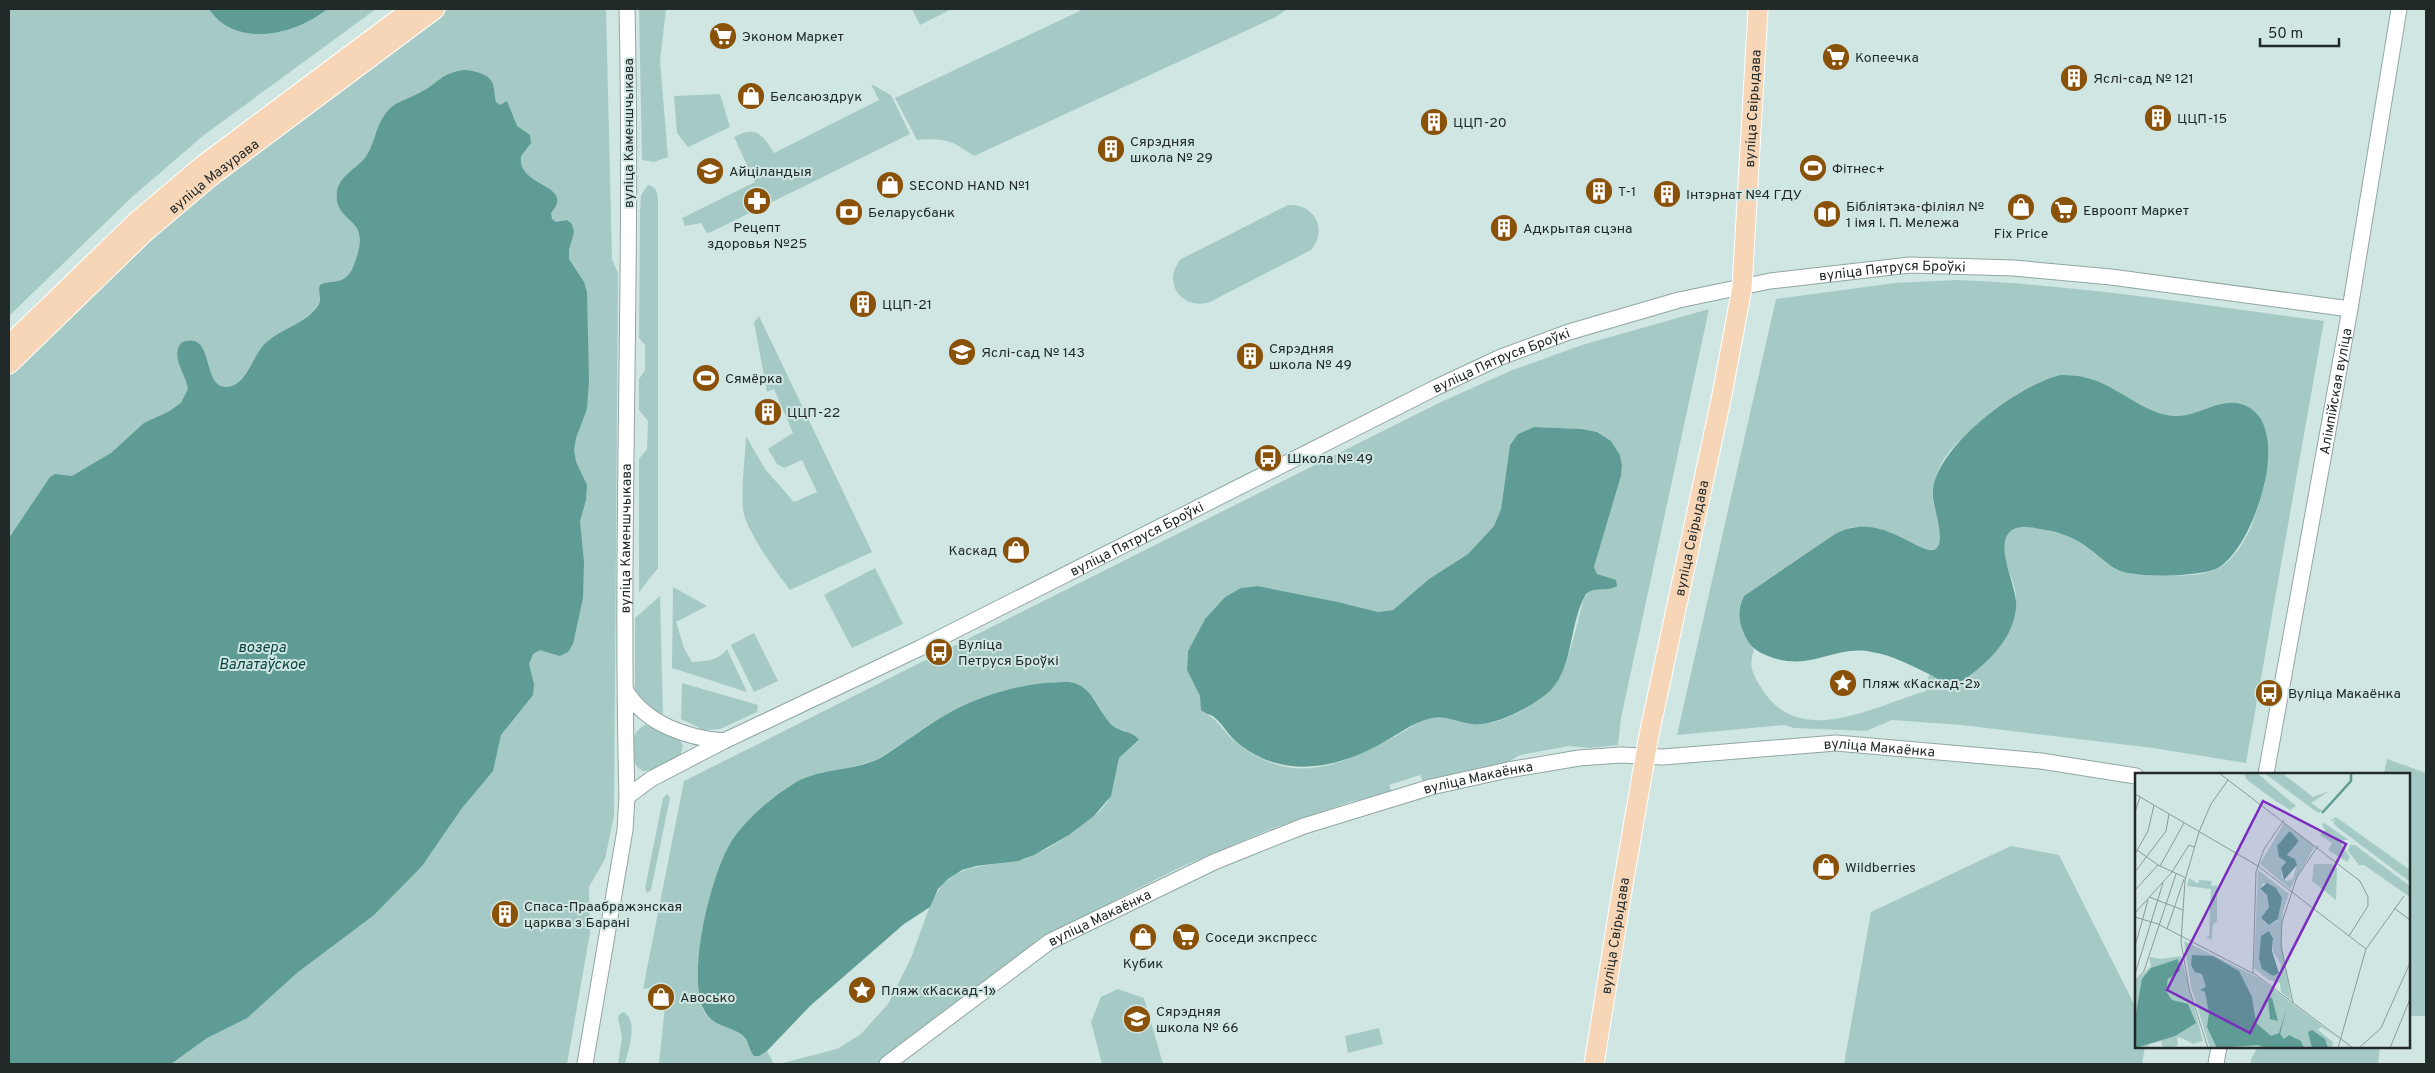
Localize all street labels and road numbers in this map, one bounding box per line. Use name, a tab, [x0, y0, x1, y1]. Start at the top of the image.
street label: вуліца Свірыдава	[1742, 49, 1766, 168]
street label: вуліца Каменшчыкава	[621, 58, 638, 208]
street label: вуліца Мазурава	[166, 136, 263, 218]
street label: вуліца Пятруся Броўкі	[1818, 258, 1966, 285]
street label: вуліца Пятруся Броўкі	[1430, 325, 1573, 398]
street label: Алімпійская вуліца	[2317, 327, 2356, 456]
street label: вуліца Каменшчыкава	[618, 463, 636, 614]
street label: вуліца Свірыдава	[1672, 479, 1713, 598]
street label: вуліца Пятруся Броўкі	[1068, 499, 1207, 581]
street label: вуліца Макаёнка	[1823, 736, 1936, 762]
street label: вуліца Макаёнка	[1421, 759, 1534, 799]
street label: вуліца Свірыдава	[1598, 876, 1634, 996]
street label: вуліца Макаёнка	[1046, 887, 1154, 951]

